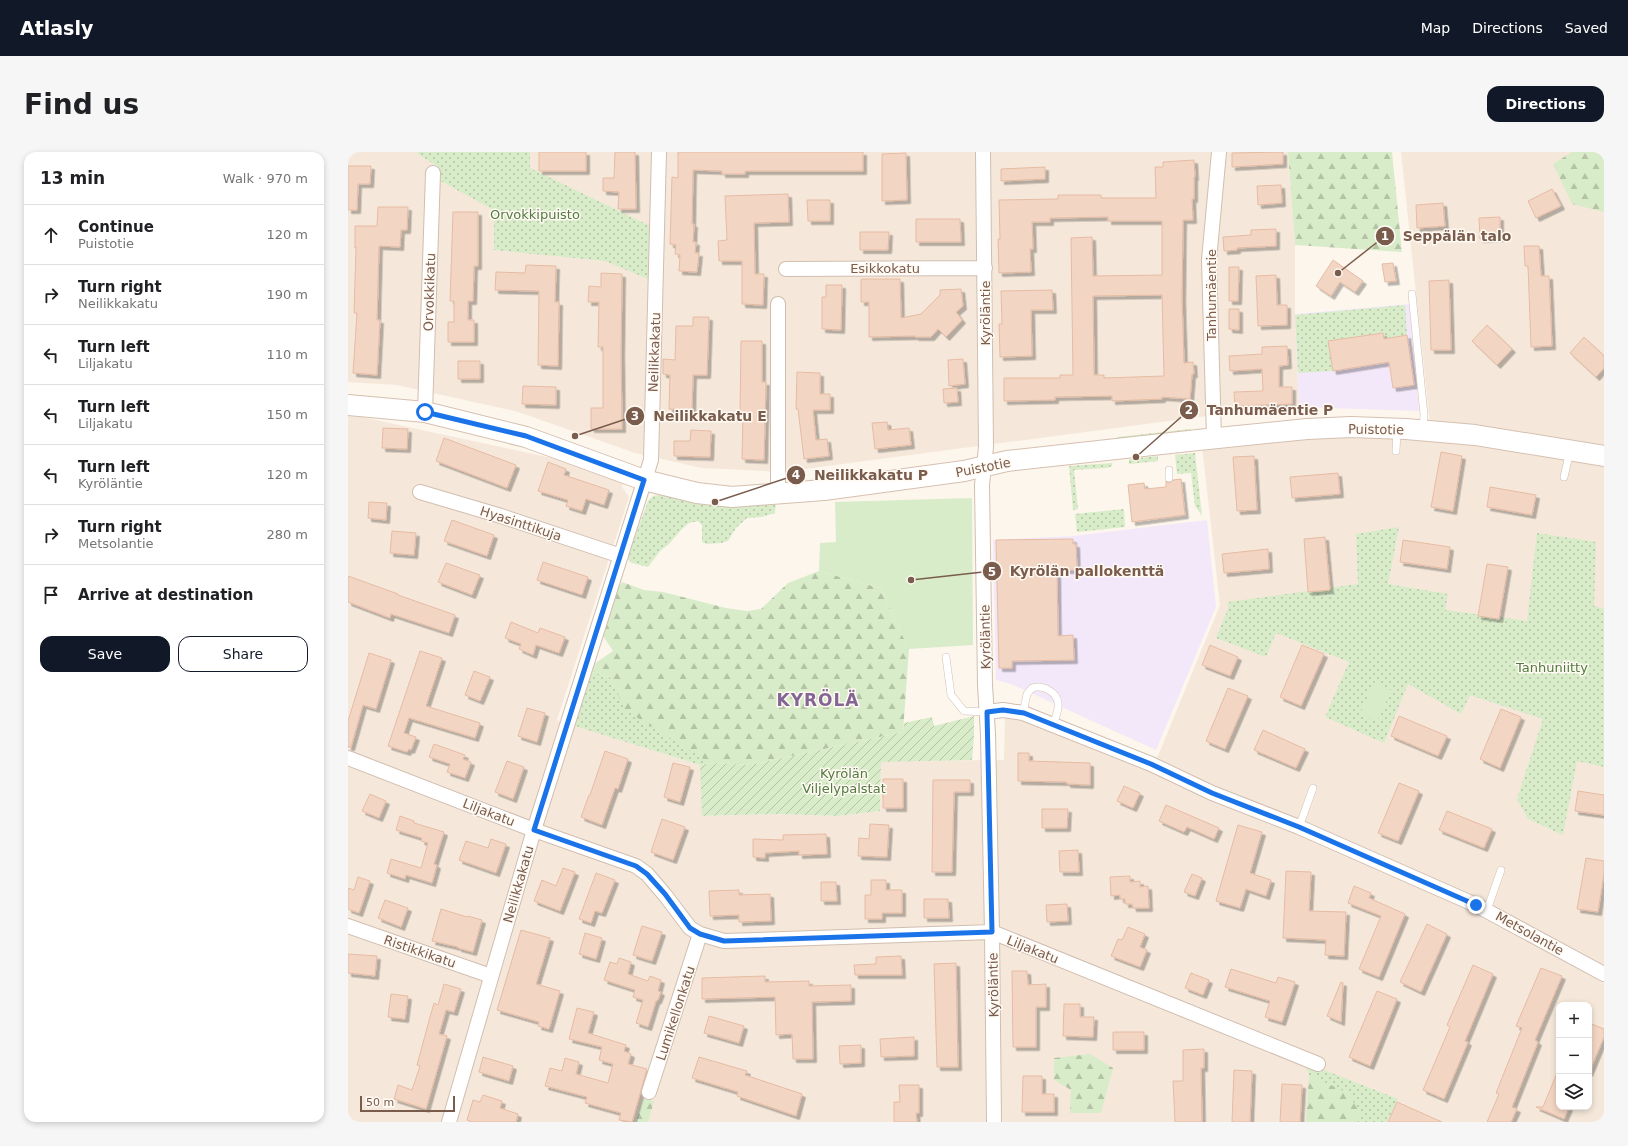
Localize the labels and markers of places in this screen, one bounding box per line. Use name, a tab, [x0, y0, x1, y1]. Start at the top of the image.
callout: Seppälän talo	[1375, 223, 1520, 249]
callout: Tanhumäentie P	[1179, 397, 1341, 423]
callout: Neilikkakatu E	[625, 403, 775, 429]
callout: Neilikkakatu P	[786, 462, 936, 488]
callout: Kyrölän pallokenttä	[982, 558, 1173, 584]

